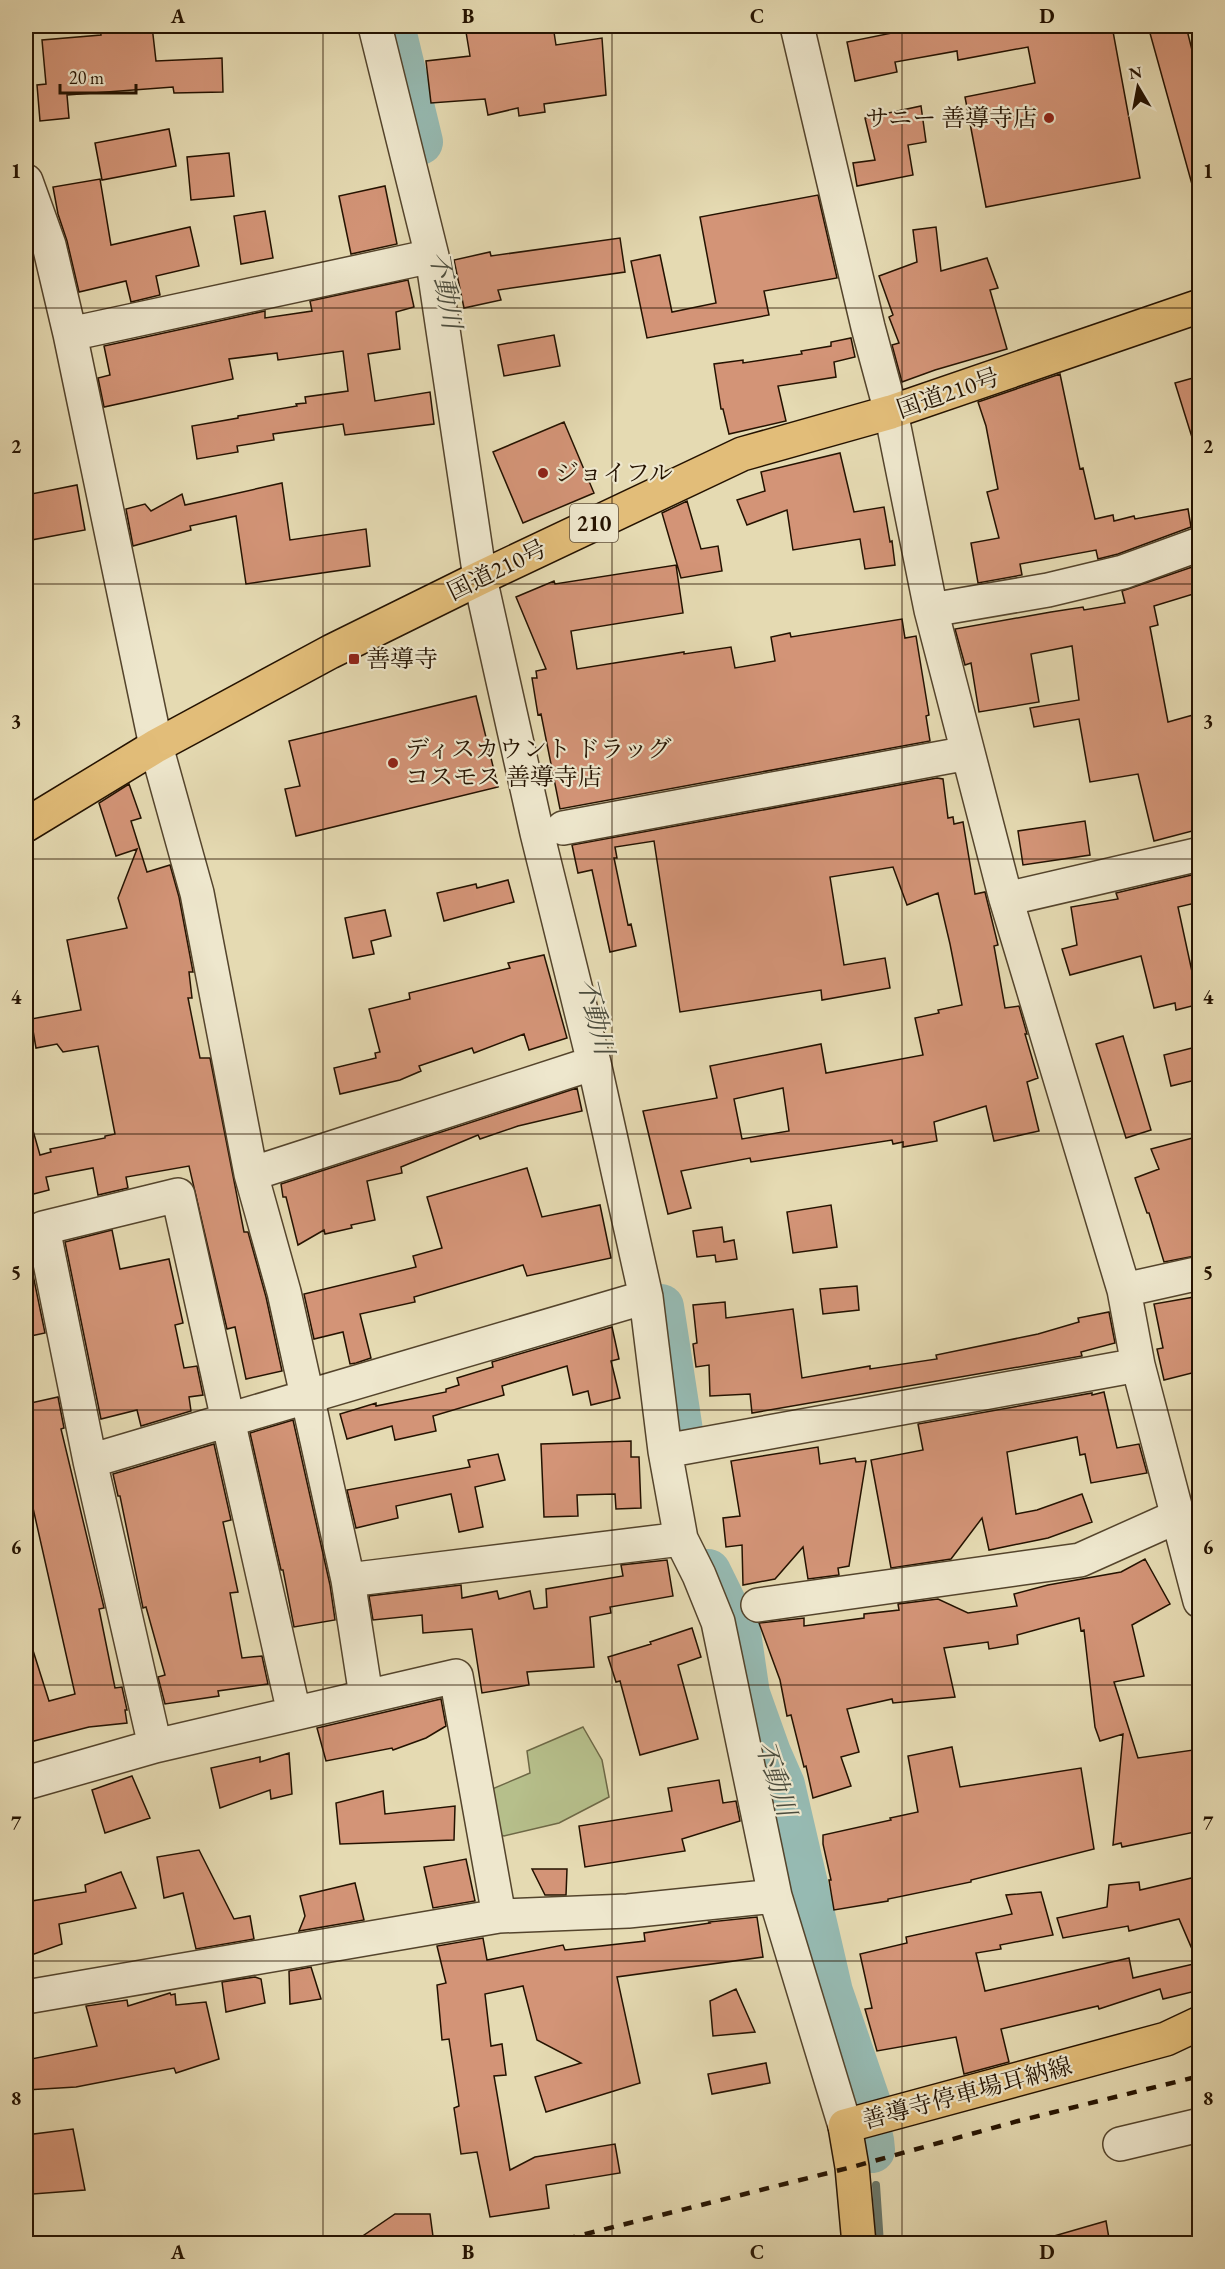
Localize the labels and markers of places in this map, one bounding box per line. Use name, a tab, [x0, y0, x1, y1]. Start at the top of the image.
place label: サニー 善導寺店	[865, 102, 1037, 133]
marker: サニー 善導寺店	[1042, 111, 1056, 125]
place label: ジョイフル	[555, 457, 673, 488]
marker: ジョイフル	[536, 466, 550, 480]
place label: 善導寺	[366, 643, 438, 674]
marker: 善導寺	[347, 652, 361, 666]
place label: ディスカウント ドラッグ コスモス 善導寺店	[405, 733, 671, 792]
marker: ディスカウント ドラッグ コスモス 善導寺店	[386, 756, 400, 770]

